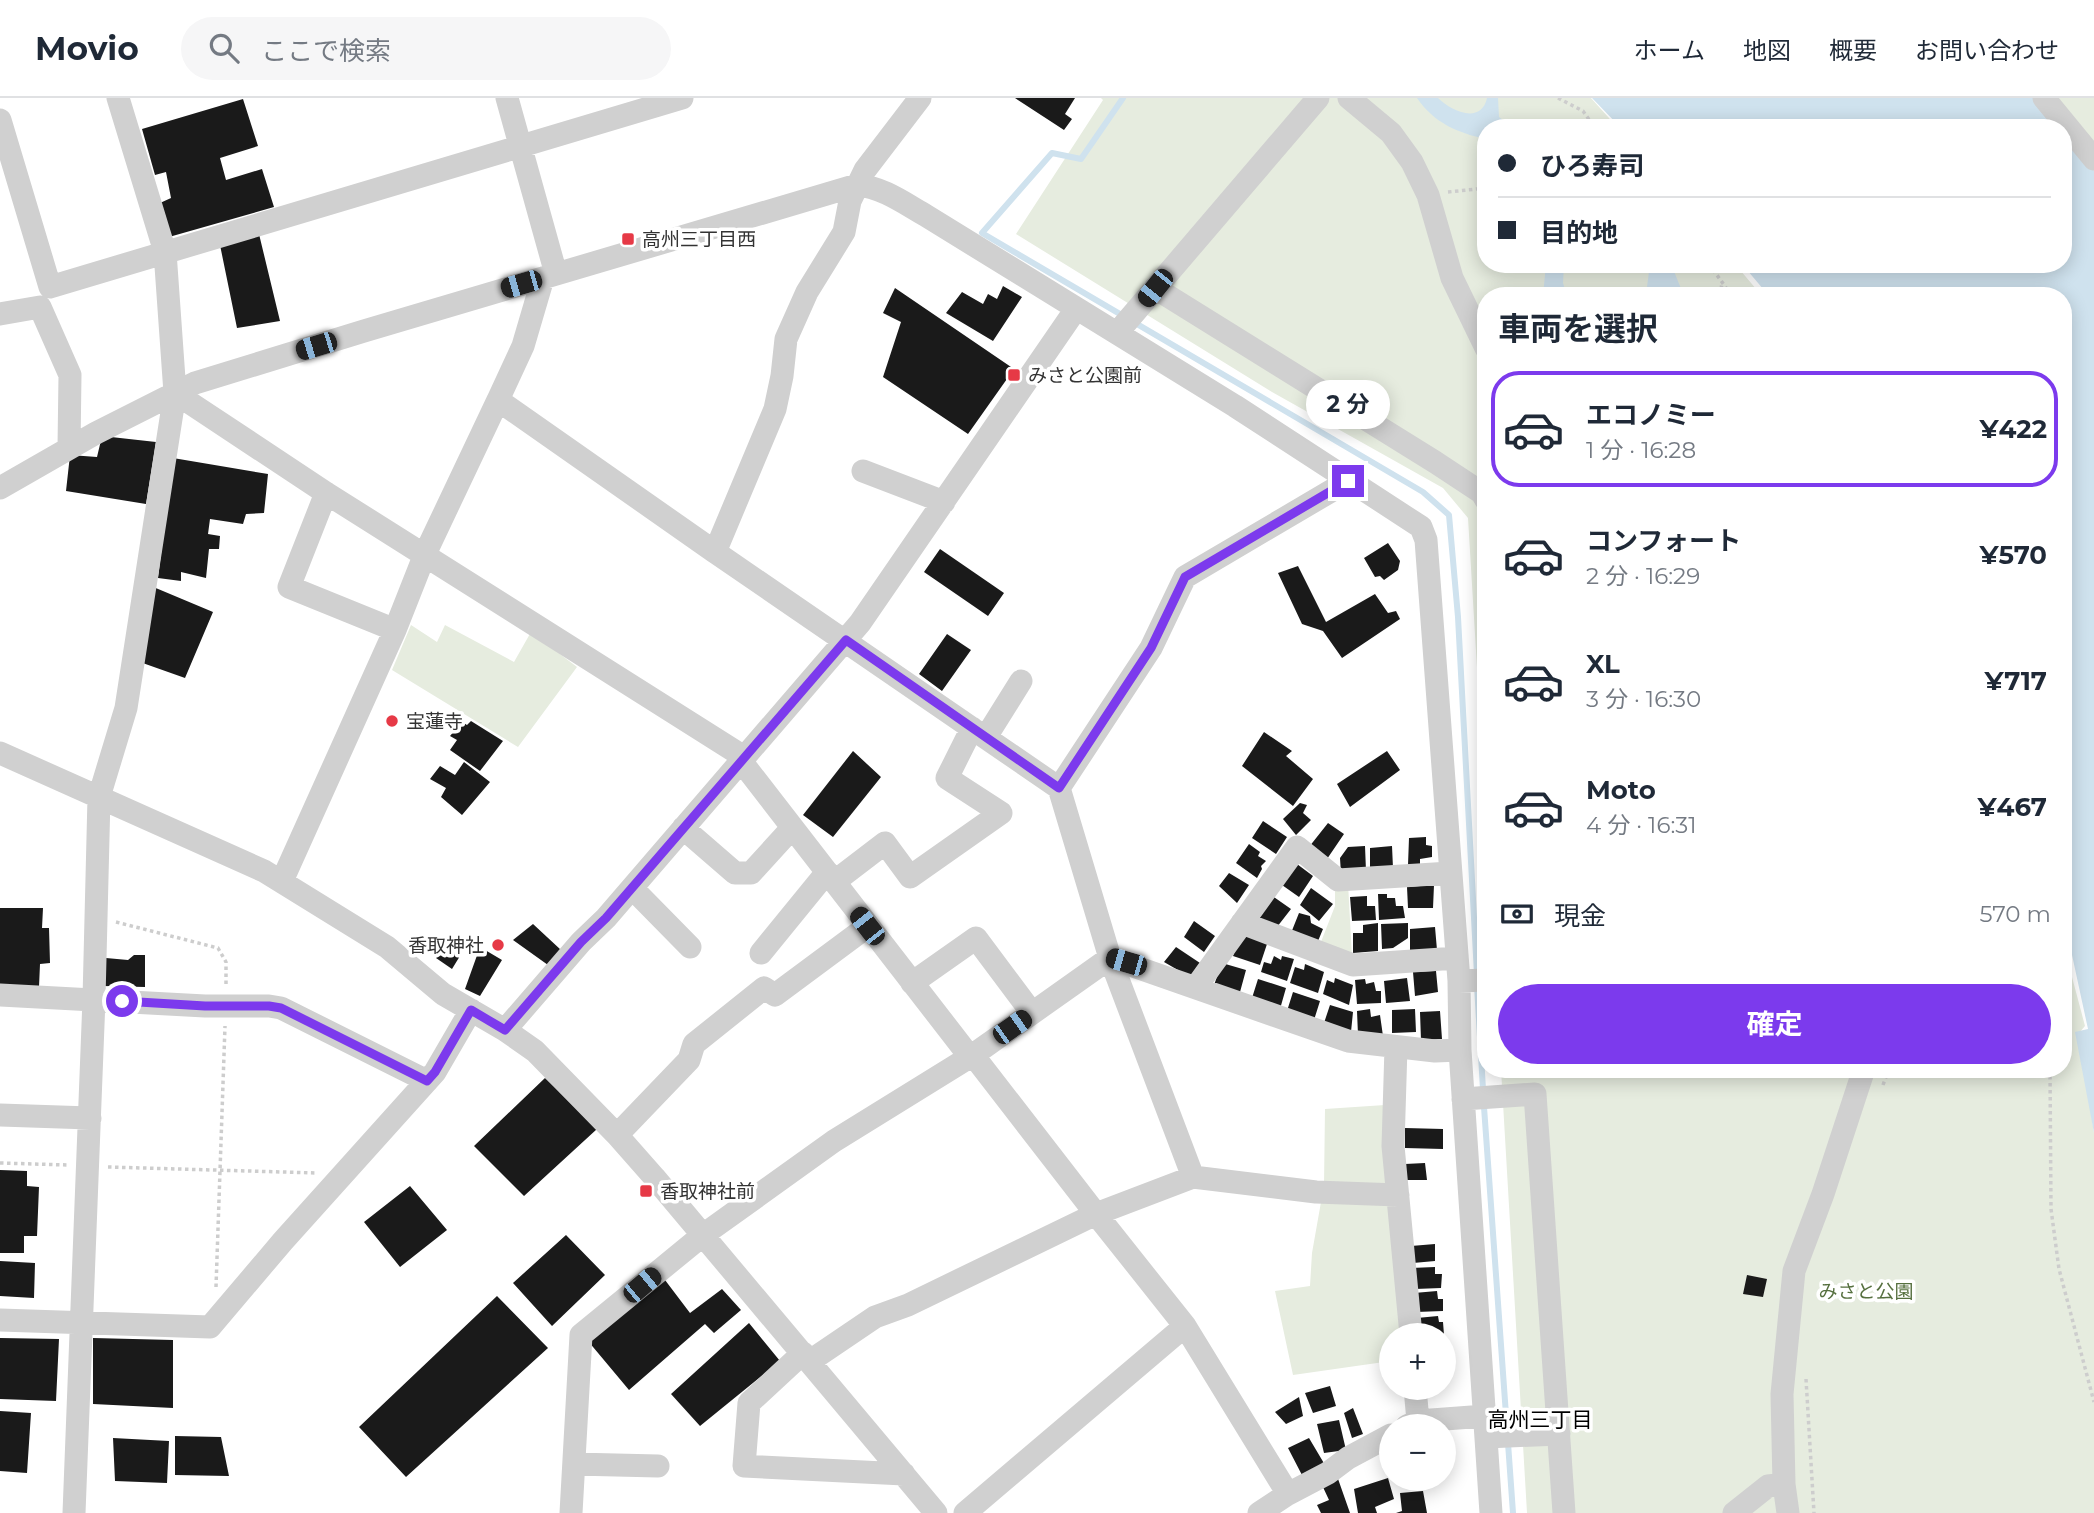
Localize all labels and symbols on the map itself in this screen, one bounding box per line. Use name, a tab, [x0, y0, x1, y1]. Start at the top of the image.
place label: 高州三丁目西	[642, 228, 756, 251]
marker: 高州三丁目西	[620, 231, 636, 247]
car	[1134, 265, 1177, 311]
car	[498, 268, 545, 300]
car	[293, 330, 340, 362]
place label: みさと公園前	[1028, 364, 1142, 387]
marker: みさと公園前	[1006, 367, 1022, 383]
callout: 2 分	[1306, 380, 1390, 428]
route end	[1332, 465, 1364, 497]
place label: 宝蓮寺	[406, 710, 463, 733]
marker: 宝蓮寺	[384, 713, 400, 729]
car	[846, 903, 889, 949]
place label: 香取神社	[408, 934, 484, 957]
marker: 香取神社	[490, 937, 506, 953]
car	[1103, 946, 1150, 978]
route start	[106, 985, 138, 1017]
car	[989, 1006, 1036, 1048]
place label: 香取神社前	[660, 1180, 755, 1203]
marker: 香取神社前	[638, 1183, 654, 1199]
car	[620, 1263, 665, 1307]
park label: みさと公園	[1818, 1280, 1914, 1303]
district label: 高州三丁目	[1488, 1407, 1593, 1432]

